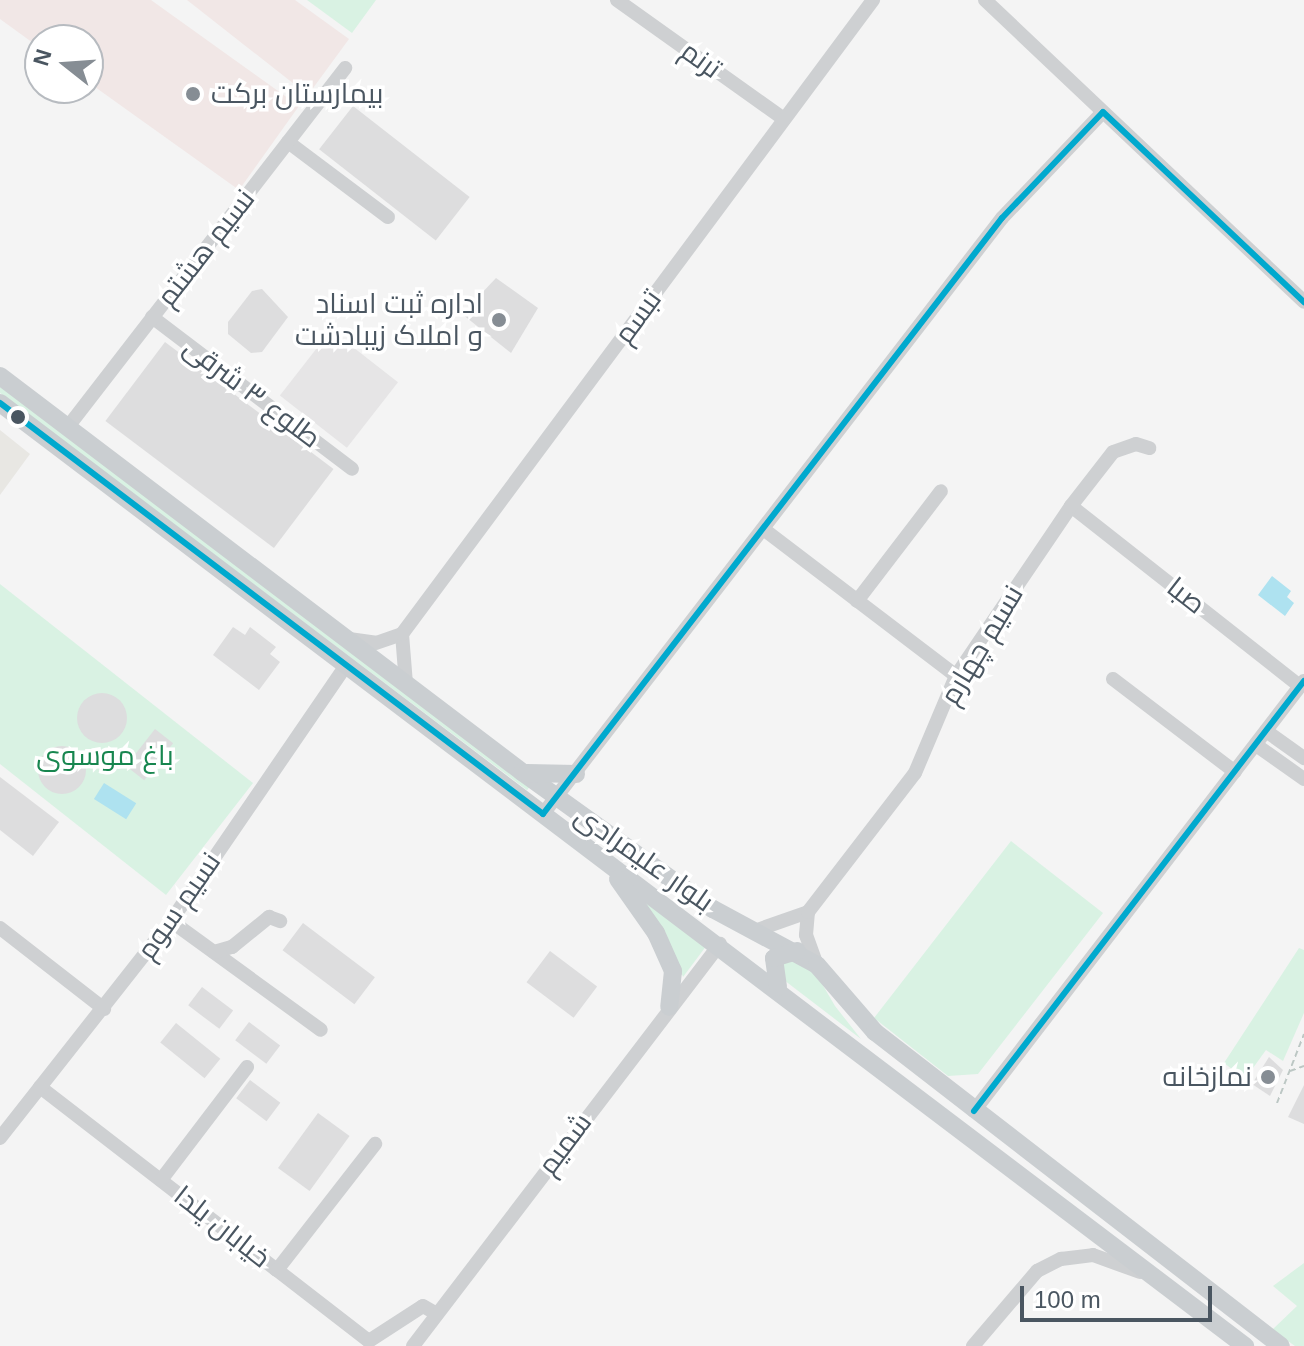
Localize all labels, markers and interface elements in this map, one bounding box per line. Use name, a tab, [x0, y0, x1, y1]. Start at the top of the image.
north arrow	[24, 24, 104, 104]
street label: ترنم	[674, 34, 728, 86]
text: N	[28, 46, 57, 69]
place label: بیمارستان برکت	[211, 77, 384, 111]
marker: بیمارستان برکت	[182, 83, 204, 105]
street label: نسیم هشتم	[150, 183, 262, 313]
street label: تبسم	[607, 284, 669, 350]
place label: اداره ثبت اسناد و املاک زیبادشت	[295, 287, 483, 353]
marker: اداره ثبت اسناد و املاک زیبادشت	[490, 311, 508, 329]
street label: طلوع ۳ شرقی	[177, 331, 327, 455]
unlabelled marker	[10, 409, 26, 425]
street label: صبا	[1160, 571, 1212, 621]
street label: نسیم چهارم	[933, 579, 1031, 711]
park label: باغ موسوی	[36, 739, 174, 773]
street label: بلوار علیمرادی	[568, 799, 720, 919]
street label: نسیم سوم	[130, 846, 228, 966]
place label: نمازخانه	[1163, 1060, 1252, 1094]
marker: نمازخانه	[1259, 1068, 1277, 1086]
street label: شمیم	[531, 1106, 599, 1182]
street label: خیابان یلدا	[167, 1179, 277, 1275]
scale bar	[1024, 1270, 1216, 1320]
text: 100 m	[1034, 1286, 1101, 1313]

